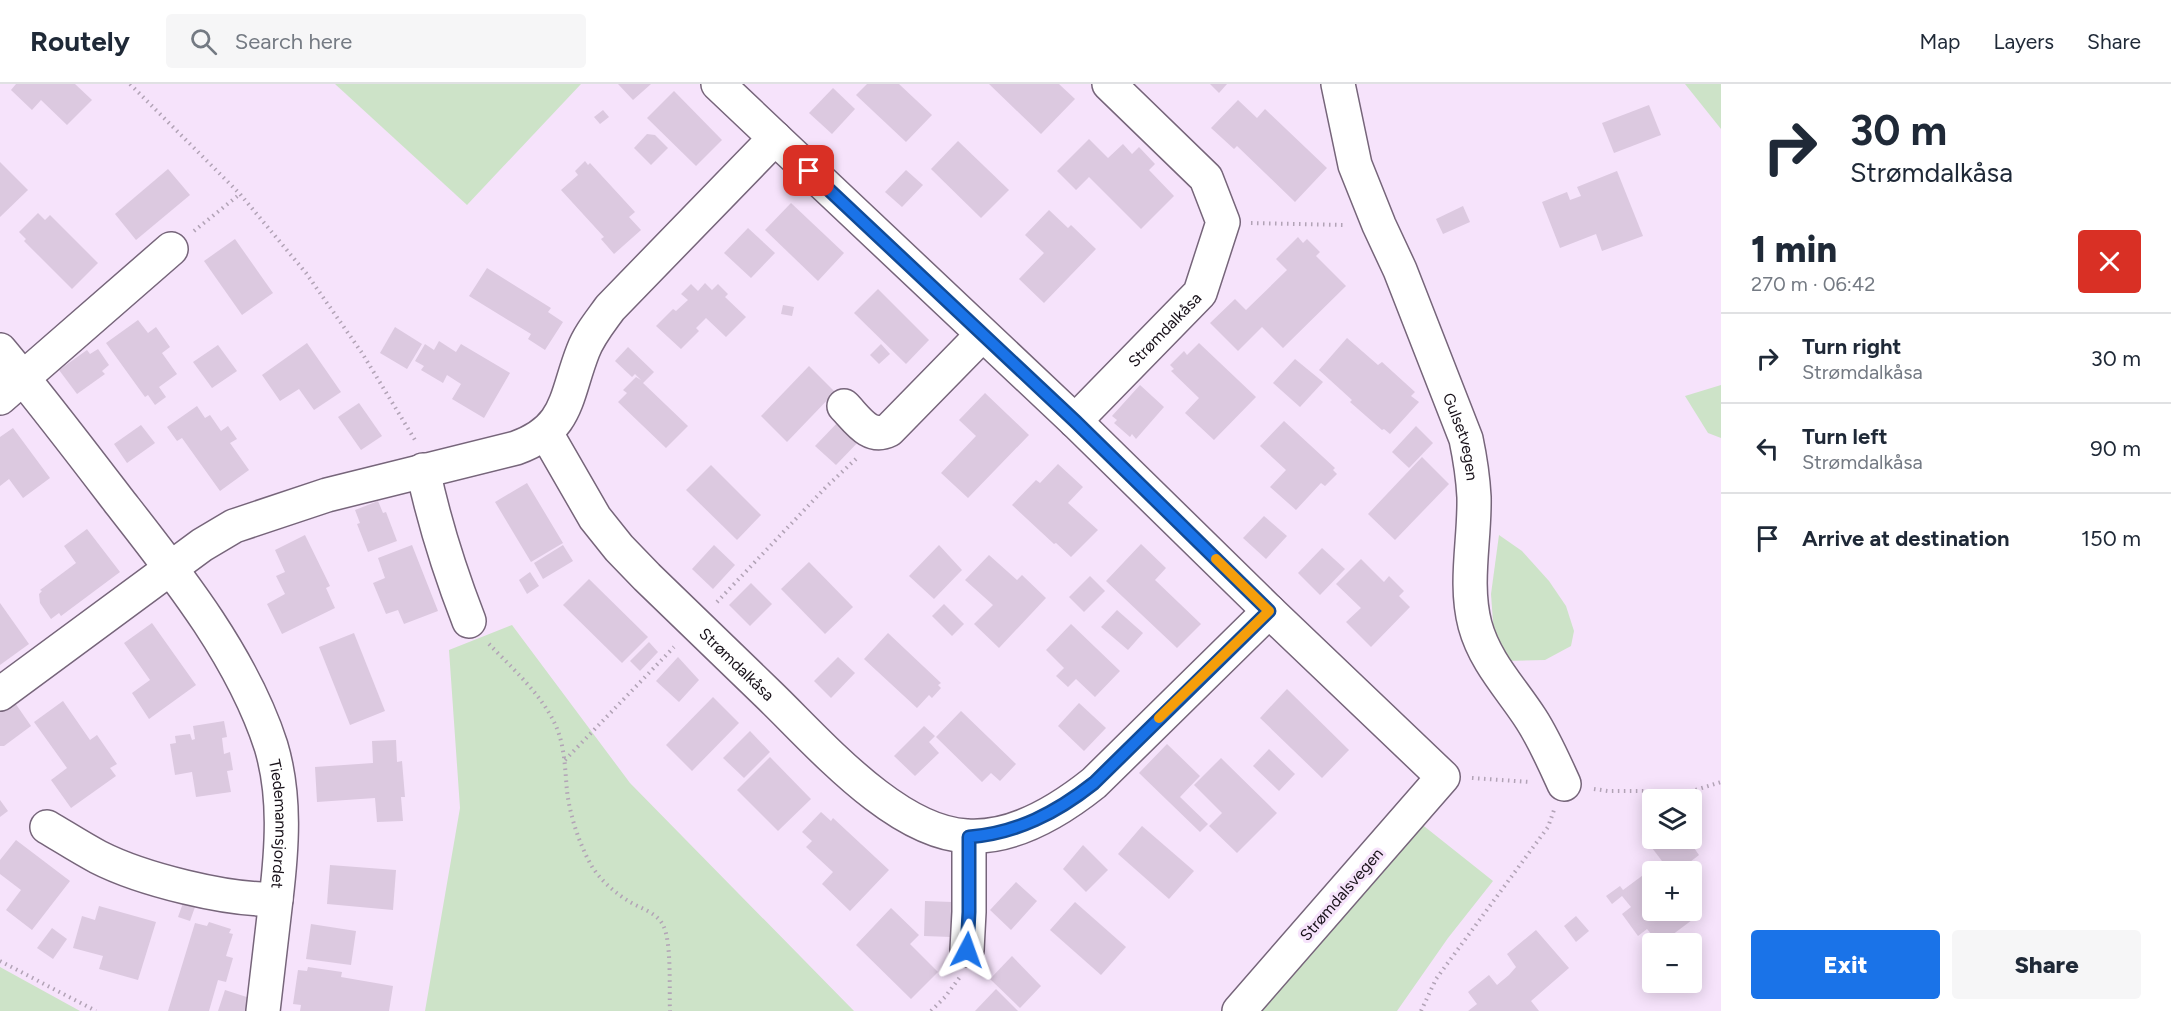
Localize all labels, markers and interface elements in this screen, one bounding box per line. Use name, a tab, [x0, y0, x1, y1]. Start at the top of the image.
search box	[166, 14, 586, 68]
text: Routely	[30, 24, 130, 58]
icon: search	[187, 25, 220, 58]
text: Search here	[235, 28, 352, 55]
text: Map	[1920, 29, 1960, 54]
text: Layers	[1993, 29, 2054, 54]
text: Share	[2087, 29, 2141, 54]
text: 30 m	[1850, 105, 1947, 156]
icon: right	[1751, 108, 1829, 186]
pin	[783, 145, 834, 196]
icon: arrive	[792, 154, 825, 187]
text: Strømdalkåsa	[1850, 156, 2013, 189]
text: 1 min	[1751, 228, 1837, 271]
button: close	[2078, 230, 2141, 293]
text: 270 m · 06:42	[1751, 272, 1875, 296]
street label: Strømdalkåsa	[1124, 289, 1205, 371]
text: Turn right	[1802, 333, 1901, 360]
icon: right	[1751, 342, 1784, 375]
text: 30 m	[2091, 345, 2141, 372]
text: Strømdalkåsa	[1802, 360, 1923, 384]
street label: Gulsetvegen	[1439, 390, 1482, 482]
text: Turn left	[1802, 423, 1888, 450]
icon: left	[1751, 432, 1784, 465]
text: 90 m	[2090, 435, 2141, 462]
text: Strømdalkåsa	[1802, 450, 1923, 474]
icon: arrive	[1751, 522, 1784, 555]
text: Arrive at destination	[1802, 525, 2010, 552]
text: 150 m	[2081, 525, 2141, 552]
street label: Strømdalkåsa	[695, 624, 778, 705]
street label: Tiedemannsjordet	[265, 758, 290, 890]
map controls	[1642, 789, 1702, 993]
button: layers	[1642, 789, 1702, 849]
street label: Strømdalsvegen	[1296, 844, 1387, 945]
button: +	[1642, 861, 1702, 921]
position arrow	[935, 918, 999, 982]
button: Exit	[1751, 930, 1940, 999]
button: Share	[1952, 930, 2141, 999]
button: −	[1642, 933, 1702, 993]

